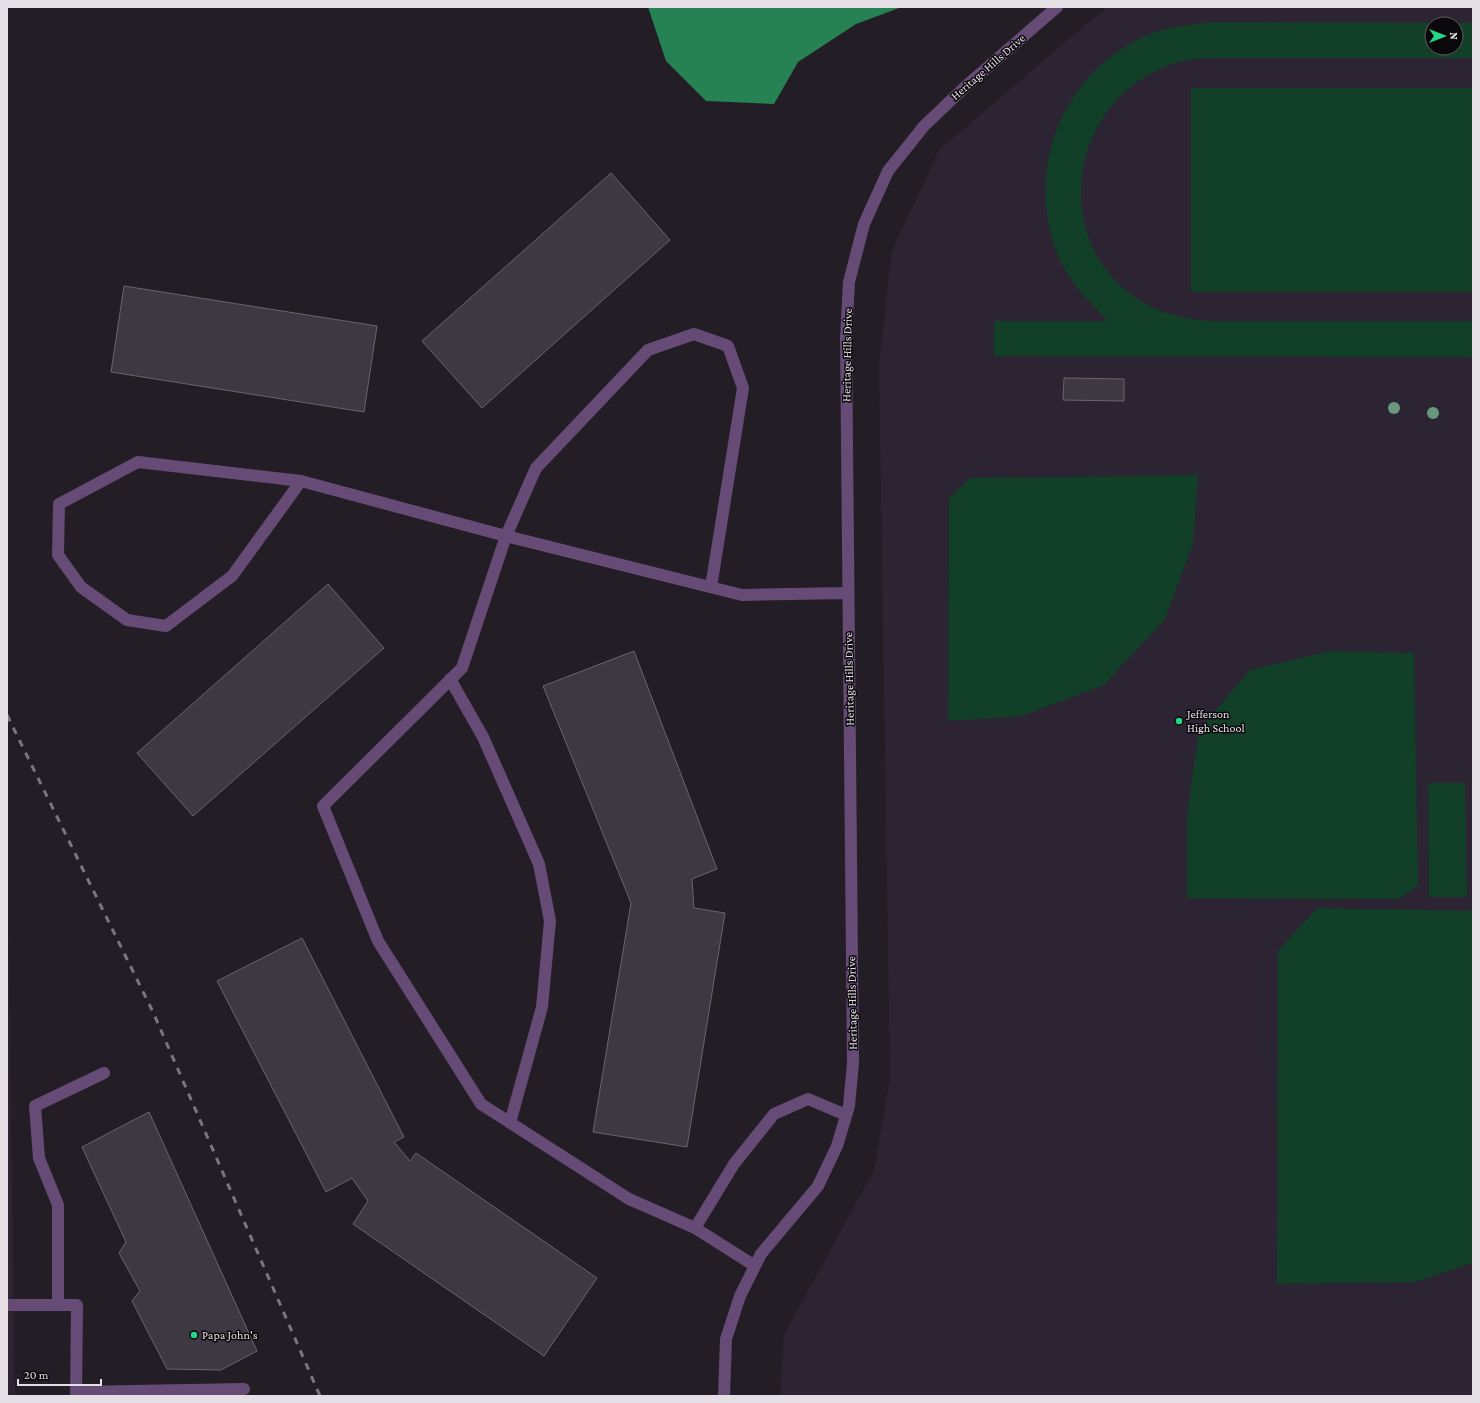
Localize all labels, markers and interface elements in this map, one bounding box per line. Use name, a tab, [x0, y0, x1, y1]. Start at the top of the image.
north arrow	[1424, 16, 1464, 56]
street label: Heritage Hills Drive	[948, 31, 1028, 103]
text: N	[1448, 32, 1460, 40]
street label: Heritage Hills Drive	[839, 308, 855, 402]
street label: Heritage Hills Drive	[841, 632, 857, 726]
place label: Jefferson High School	[1186, 707, 1245, 735]
marker: Jefferson High School	[1174, 716, 1184, 726]
street label: Heritage Hills Drive	[844, 956, 860, 1050]
place label: Papa John's	[202, 1328, 258, 1342]
marker: Papa John's	[189, 1330, 199, 1340]
scale bar	[18, 1361, 101, 1387]
text: 20 m	[24, 1368, 49, 1382]

